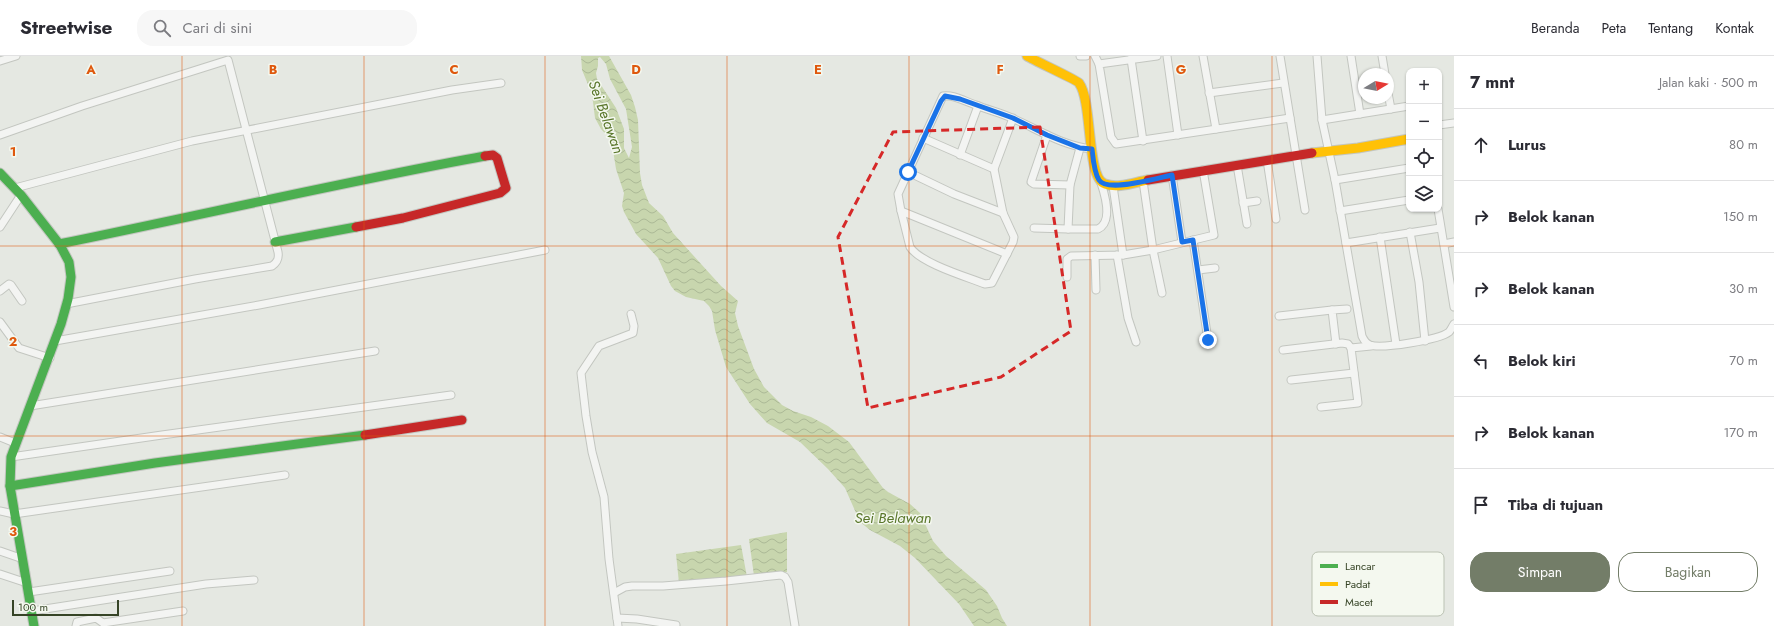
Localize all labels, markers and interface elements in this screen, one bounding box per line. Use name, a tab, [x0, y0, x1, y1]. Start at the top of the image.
search box	[137, 10, 417, 46]
text: Streetwise	[20, 14, 113, 41]
icon: search	[151, 17, 173, 39]
text: Cari di sini	[183, 17, 252, 39]
text: Beranda	[1531, 18, 1580, 38]
text: Peta	[1602, 18, 1626, 38]
text: Tentang	[1648, 18, 1693, 38]
text: Kontak	[1715, 18, 1754, 38]
text: A	[85, 60, 96, 79]
text: B	[269, 60, 278, 79]
text: C	[449, 60, 459, 79]
text: D	[631, 60, 641, 79]
text: E	[814, 60, 822, 79]
text: F	[996, 60, 1004, 79]
text: G	[1176, 60, 1187, 79]
north arrow	[1358, 68, 1394, 104]
map controls	[1406, 68, 1442, 212]
button: +	[1406, 68, 1442, 104]
text: 7 mnt	[1470, 70, 1514, 94]
text: Jalan kaki · 500 m	[1659, 73, 1758, 92]
water label: Sei Belawan	[583, 77, 629, 157]
button: −	[1406, 104, 1442, 140]
icon: ahead	[1470, 134, 1492, 156]
text: Lurus	[1508, 134, 1546, 156]
text: 80 m	[1729, 135, 1758, 154]
button: locate	[1406, 140, 1442, 176]
text: 1	[10, 142, 16, 161]
route start	[899, 163, 917, 181]
button: layers	[1406, 176, 1442, 212]
icon: right	[1470, 206, 1492, 228]
text: Belok kanan	[1508, 206, 1595, 228]
text: 150 m	[1723, 207, 1758, 226]
icon: right	[1470, 278, 1492, 300]
text: Belok kanan	[1508, 278, 1595, 300]
text: 30 m	[1729, 279, 1758, 298]
route end	[1199, 331, 1217, 349]
text: 2	[9, 332, 17, 351]
icon: left	[1470, 350, 1492, 372]
text: Belok kiri	[1508, 350, 1576, 372]
text: 70 m	[1729, 351, 1758, 370]
icon: right	[1470, 422, 1492, 444]
text: Belok kanan	[1508, 422, 1595, 444]
text: 170 m	[1723, 423, 1758, 442]
icon: arrive	[1470, 494, 1492, 516]
text: Tiba di tujuan	[1508, 494, 1603, 516]
water label: Sei Belawan	[855, 507, 931, 529]
text: 3	[9, 522, 17, 541]
legend	[1312, 552, 1444, 616]
button: Simpan	[1470, 552, 1610, 592]
button: Bagikan	[1618, 552, 1758, 592]
text: Lancar	[1345, 558, 1376, 574]
text: Padat	[1345, 576, 1371, 592]
text: Macet	[1345, 594, 1373, 610]
scale bar	[12, 598, 119, 617]
text: 100 m	[18, 599, 48, 615]

